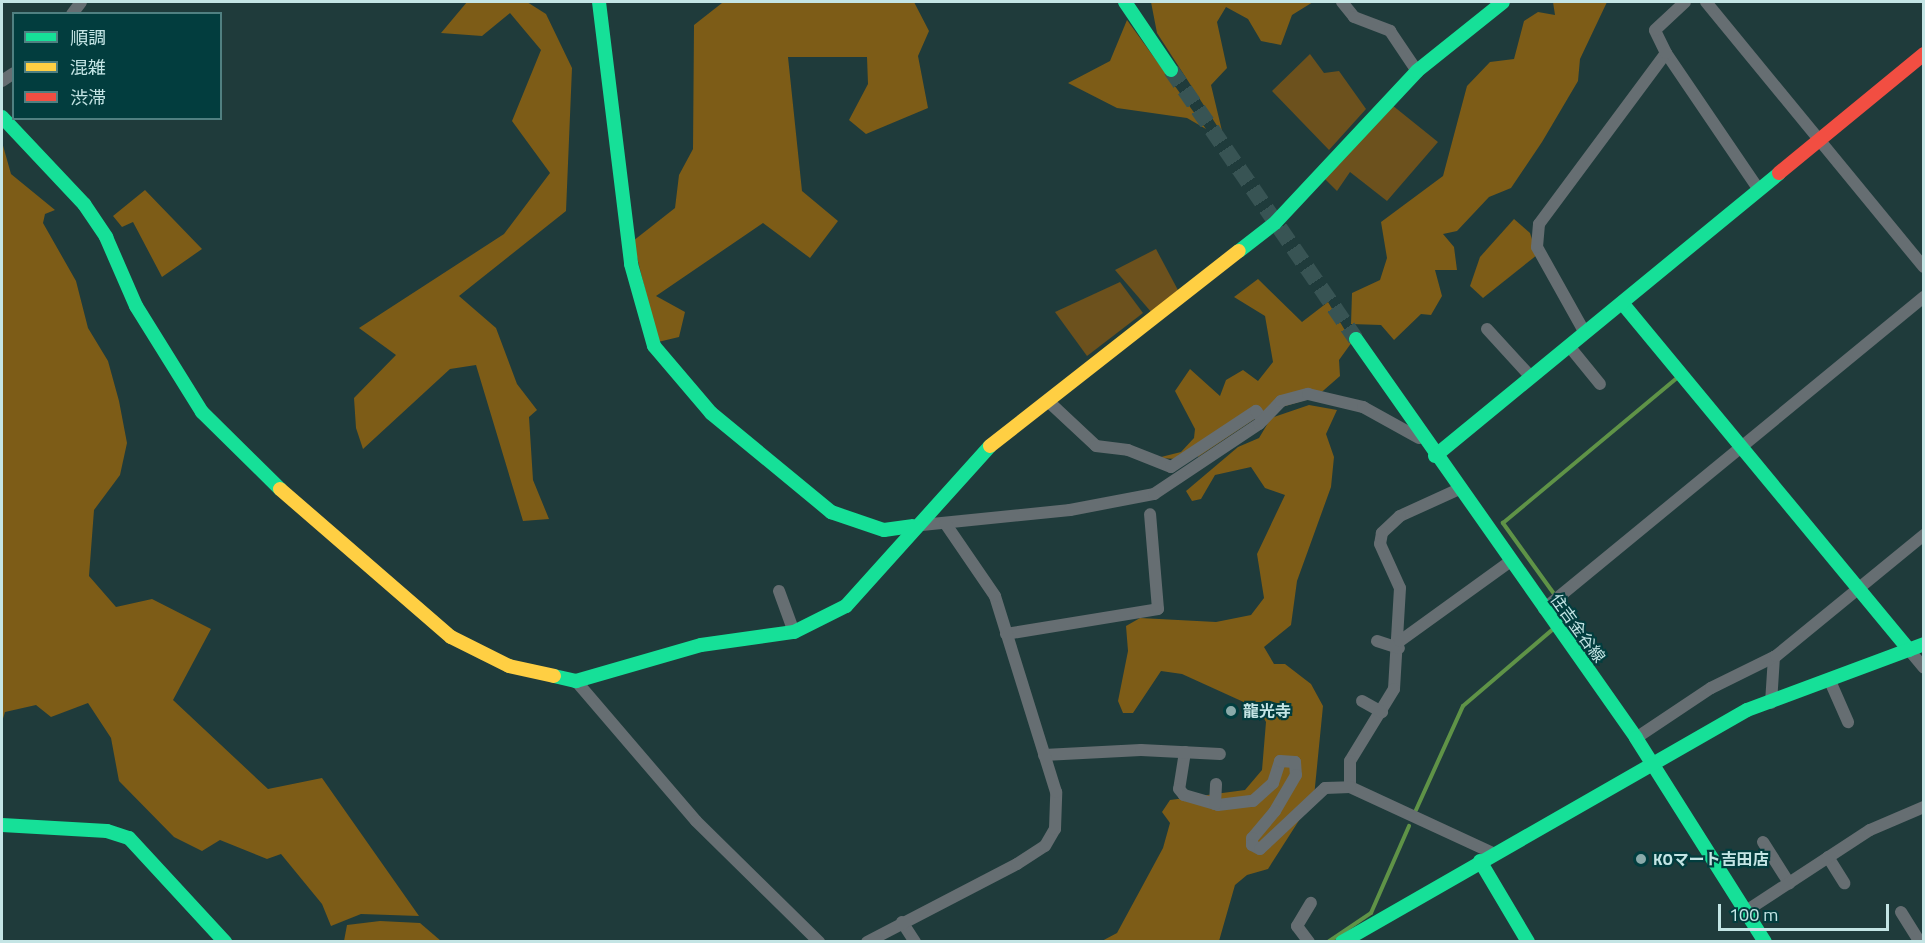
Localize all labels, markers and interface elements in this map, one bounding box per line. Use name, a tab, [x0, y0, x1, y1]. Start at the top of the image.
legend	[12, 12, 222, 120]
text: 順調	[70, 24, 106, 51]
text: 混雑	[70, 54, 106, 81]
text: 渋滞	[70, 84, 106, 111]
street label: 住吉金谷線	[1547, 590, 1609, 666]
place label: 龍光寺	[1243, 701, 1291, 721]
marker: 龍光寺	[1224, 704, 1238, 718]
place label: KOマート吉田店	[1653, 849, 1769, 869]
marker: KOマート吉田店	[1634, 852, 1648, 866]
scale bar	[1721, 892, 1892, 930]
text: 100 m	[1729, 901, 1778, 928]

